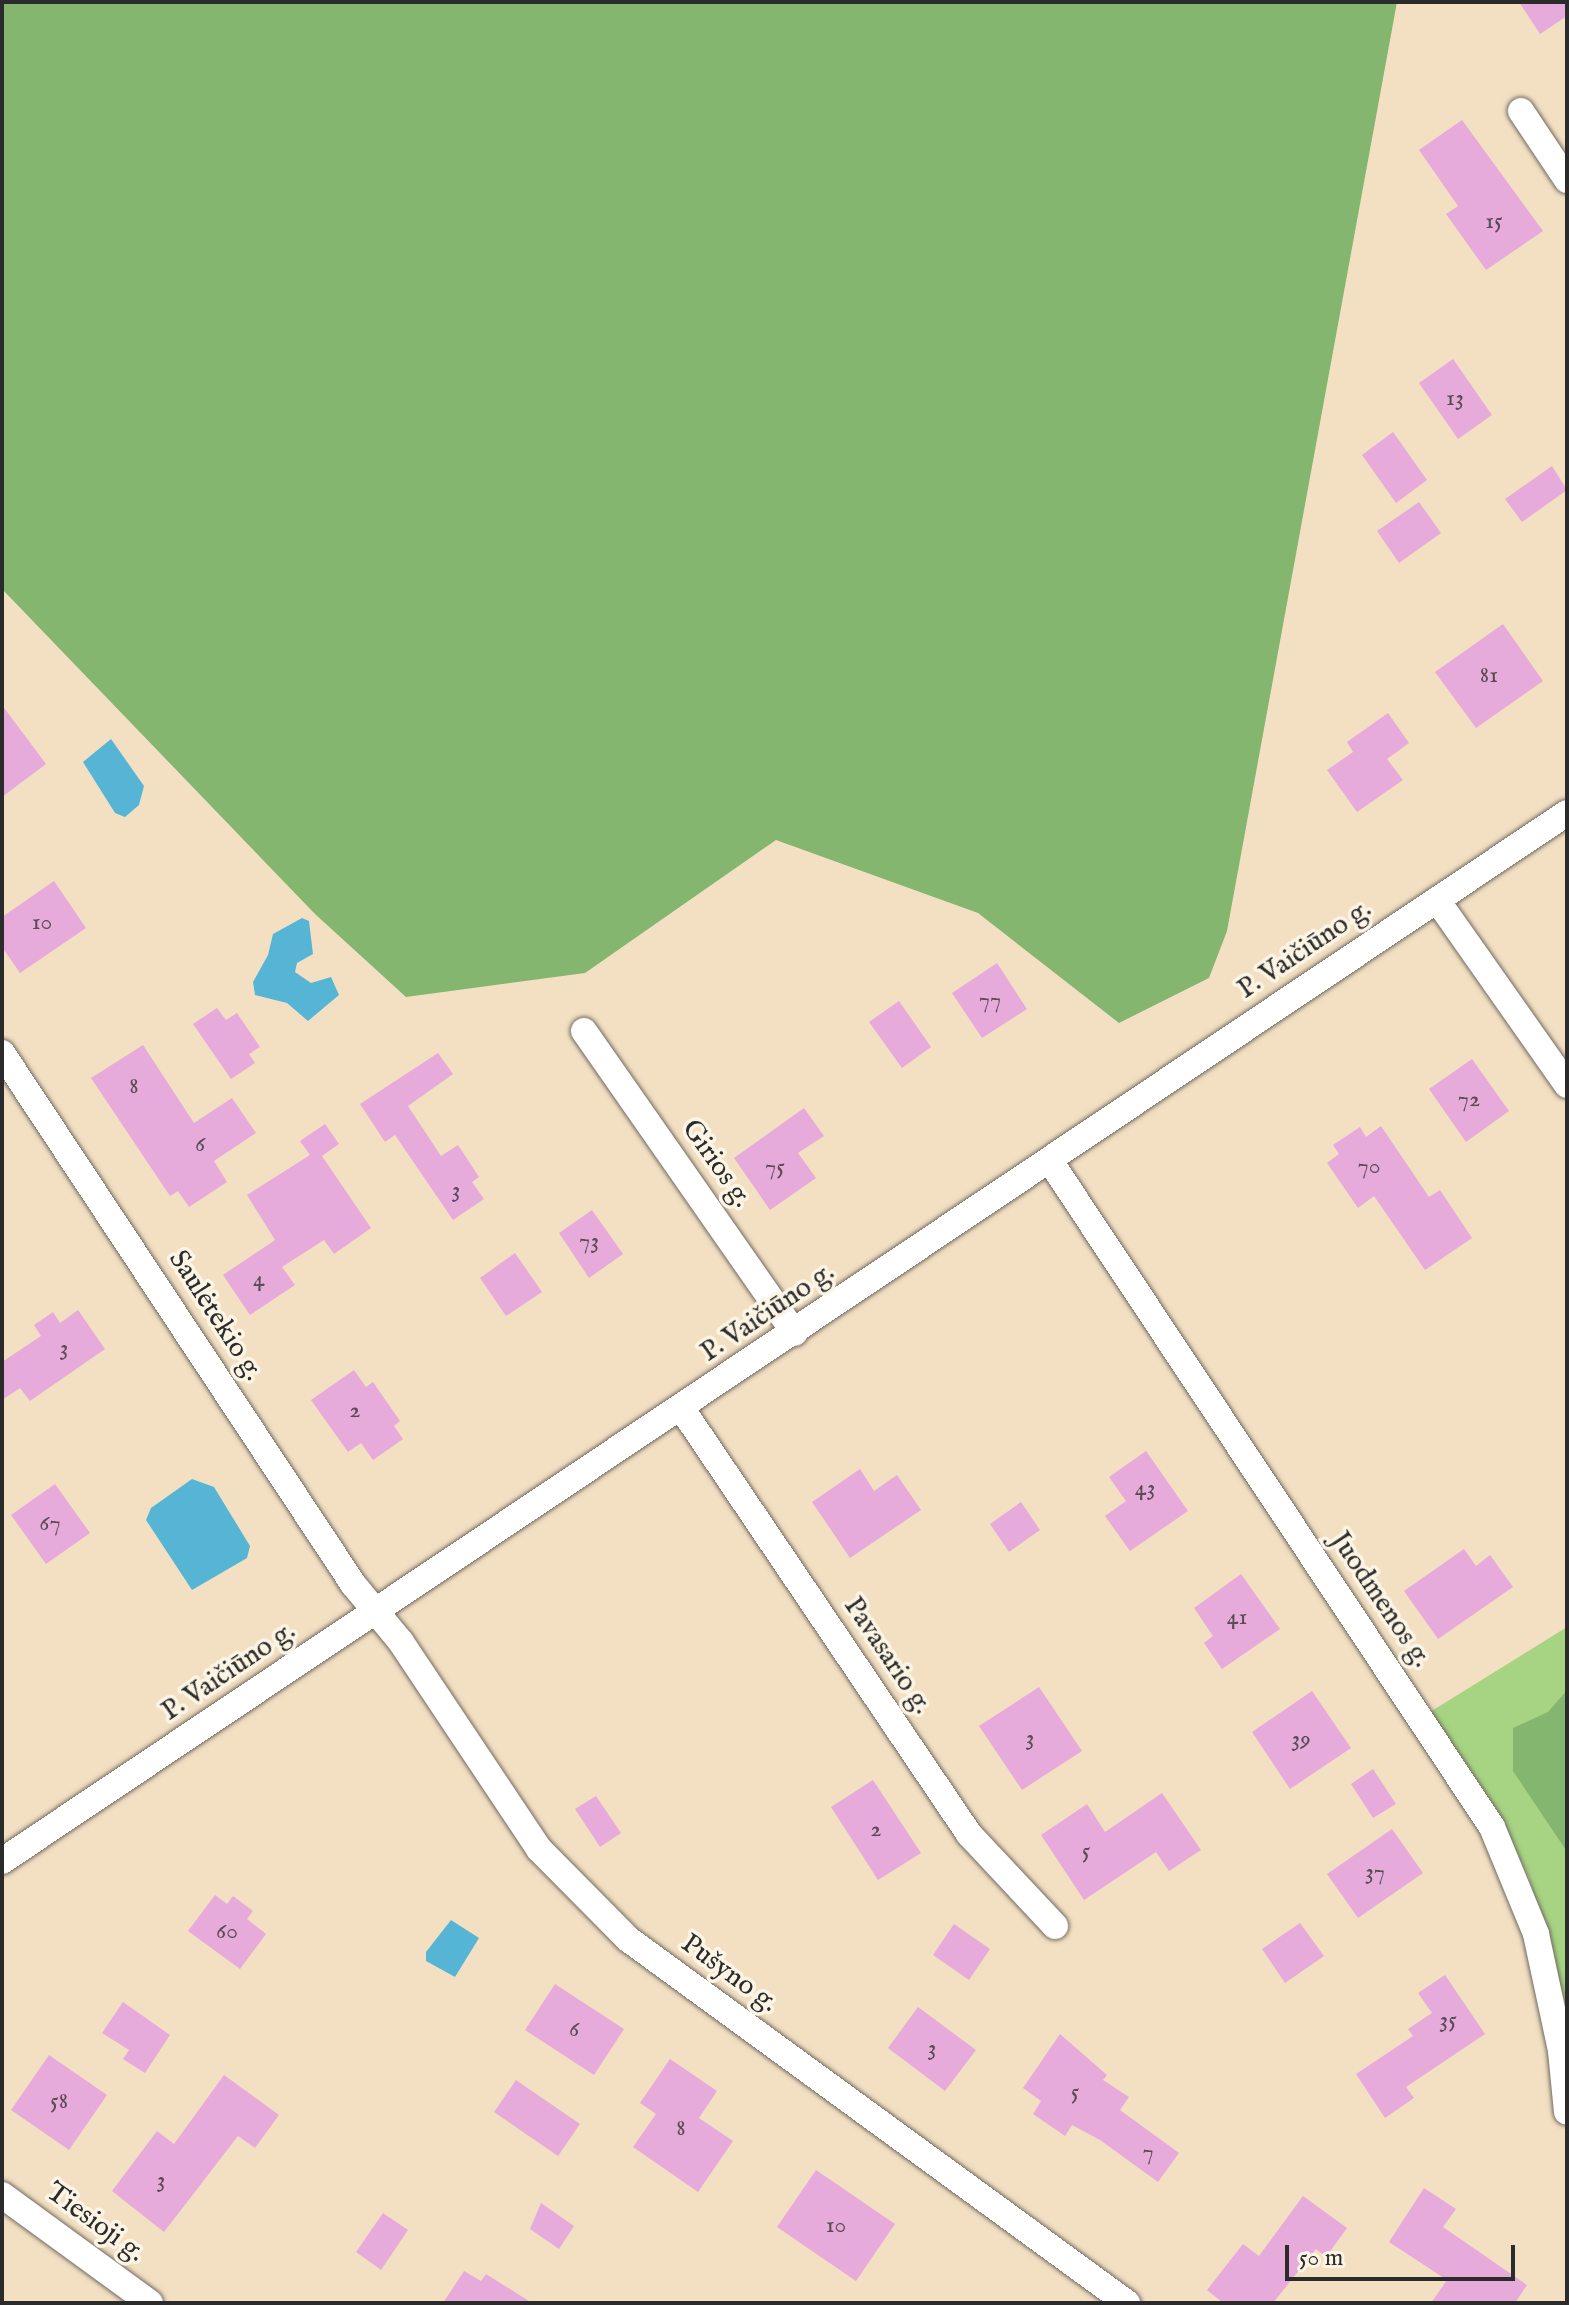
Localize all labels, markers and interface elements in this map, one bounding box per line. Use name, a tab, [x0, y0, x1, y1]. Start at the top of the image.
house number: 15	[1485, 208, 1503, 236]
house number: 13	[1446, 385, 1464, 413]
house number: 81	[1480, 662, 1498, 690]
street label: P. Vaičiūno g.	[1232, 893, 1378, 1007]
house number: 10	[32, 909, 52, 937]
house number: 77	[979, 987, 1001, 1015]
house number: 8	[129, 1073, 139, 1101]
house number: 72	[1458, 1086, 1480, 1114]
street label: Girios g.	[674, 1114, 758, 1214]
house number: 6	[195, 1131, 205, 1159]
house number: 70	[1357, 1153, 1381, 1181]
house number: 75	[765, 1154, 785, 1182]
house number: 3	[452, 1177, 460, 1205]
house number: 73	[579, 1228, 599, 1256]
street label: Saulėtekio g.	[161, 1245, 269, 1387]
street label: P. Vaičiūno g.	[695, 1256, 841, 1370]
house number: 4	[253, 1266, 265, 1294]
house number: 3	[60, 1335, 68, 1363]
house number: 2	[349, 1397, 361, 1425]
house number: 43	[1135, 1475, 1155, 1503]
house number: 67	[39, 1510, 61, 1538]
street label: Juodmenos g.	[1322, 1526, 1438, 1674]
street label: Pavasario g.	[836, 1591, 938, 1721]
house number: 41	[1227, 1604, 1247, 1632]
street label: P. Vaičiūno g.	[156, 1615, 302, 1729]
house number: 3	[1026, 1725, 1034, 1753]
house number: 39	[1291, 1726, 1311, 1754]
house number: 2	[870, 1816, 882, 1844]
house number: 5	[1082, 1838, 1090, 1866]
house number: 37	[1365, 1859, 1385, 1887]
house number: 60	[216, 1918, 238, 1946]
street label: Pušyno g.	[674, 1928, 784, 2020]
house number: 35	[1439, 2007, 1457, 2035]
house number: 6	[569, 2016, 579, 2044]
house number: 3	[928, 2035, 936, 2063]
house number: 5	[1071, 2079, 1079, 2107]
house number: 58	[50, 2088, 68, 2116]
house number: 8	[676, 2115, 686, 2143]
house number: 7	[1142, 2139, 1154, 2167]
house number: 3	[157, 2167, 165, 2195]
street label: Tiesioji g.	[39, 2176, 151, 2270]
house number: 10	[826, 2212, 846, 2240]
scale bar	[1289, 2229, 1519, 2279]
text: 50 m	[1299, 2243, 1343, 2274]

